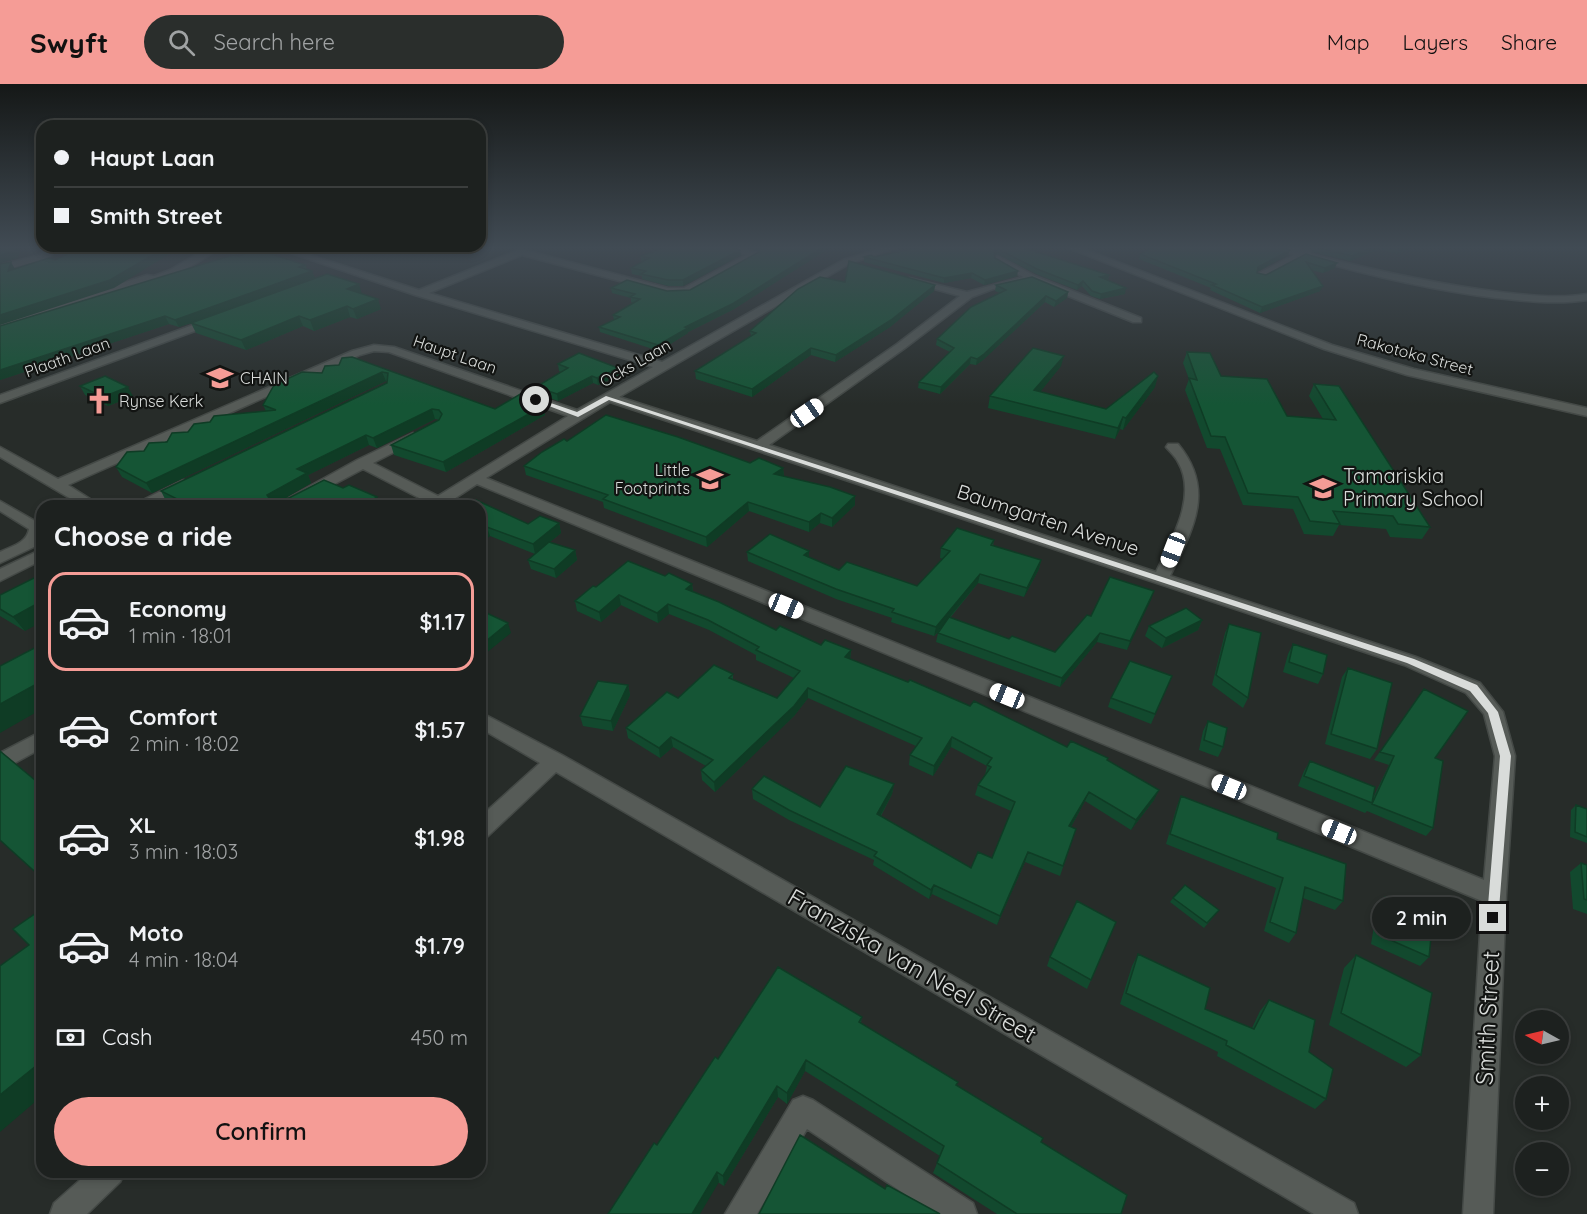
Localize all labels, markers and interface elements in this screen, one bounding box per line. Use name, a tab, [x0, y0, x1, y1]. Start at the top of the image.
search box	[144, 15, 564, 69]
text: Swyft	[30, 25, 108, 60]
icon: search	[165, 26, 198, 59]
text: Search here	[213, 28, 335, 56]
text: Map	[1327, 29, 1370, 55]
text: Layers	[1403, 29, 1468, 55]
text: Share	[1501, 29, 1557, 55]
text: Haupt Laan	[90, 144, 215, 172]
text: Smith Street	[90, 202, 223, 230]
street label: Rakotoka Street	[1355, 329, 1475, 379]
street label: Haupt Laan	[411, 330, 499, 378]
street label: Plaath Laan	[22, 332, 112, 382]
street label: Ocks Laan	[596, 335, 674, 391]
school or university icon: CHAIN	[205, 363, 235, 393]
place label: CHAIN	[240, 368, 288, 388]
church icon: Rynse Kerk	[84, 386, 114, 416]
route start	[522, 386, 549, 413]
place label: Rynse Kerk	[119, 391, 203, 411]
car	[787, 395, 827, 431]
place label: Little Footprints	[615, 460, 690, 498]
place label: Tamariskia Primary School	[1343, 463, 1484, 511]
school or university icon: Little Footprints	[695, 464, 725, 494]
school or university icon: Tamariskia Primary School	[1308, 473, 1338, 503]
street label: Baumgarten Avenue	[954, 478, 1142, 561]
text: Choose a ride	[54, 519, 232, 553]
car	[1158, 530, 1188, 570]
car	[766, 591, 806, 621]
icon: car	[57, 595, 111, 649]
text: Economy	[129, 595, 227, 623]
text: $1.17	[420, 608, 465, 636]
text: 1 min · 18:01	[129, 623, 232, 648]
car	[987, 681, 1027, 711]
icon: car	[57, 703, 111, 757]
text: Comfort	[129, 703, 218, 731]
text: $1.57	[414, 716, 465, 744]
text: 2 min · 18:02	[129, 731, 239, 756]
car	[1209, 772, 1249, 802]
icon: car	[57, 811, 111, 865]
text: XL	[129, 811, 156, 839]
car	[1319, 817, 1359, 847]
text: $1.98	[414, 824, 465, 852]
text: 3 min · 18:03	[129, 839, 238, 864]
street label: Franziska van Neel Street	[783, 882, 1042, 1049]
callout: 2 min	[1373, 897, 1472, 939]
route end	[1479, 904, 1506, 931]
text: 2 min	[1396, 905, 1447, 930]
icon: car	[57, 919, 111, 973]
text: Moto	[129, 919, 183, 947]
text: $1.79	[414, 932, 465, 960]
text: 4 min · 18:04	[129, 947, 238, 972]
street label: Smith Street	[1469, 950, 1505, 1086]
north arrow	[1515, 1010, 1569, 1064]
map controls	[1515, 1010, 1569, 1196]
icon: cash	[54, 1021, 87, 1054]
text: Cash	[102, 1023, 153, 1051]
text: 450 m	[411, 1025, 468, 1050]
button: +	[1515, 1076, 1569, 1130]
button: Confirm	[54, 1097, 468, 1166]
button: −	[1515, 1142, 1569, 1196]

